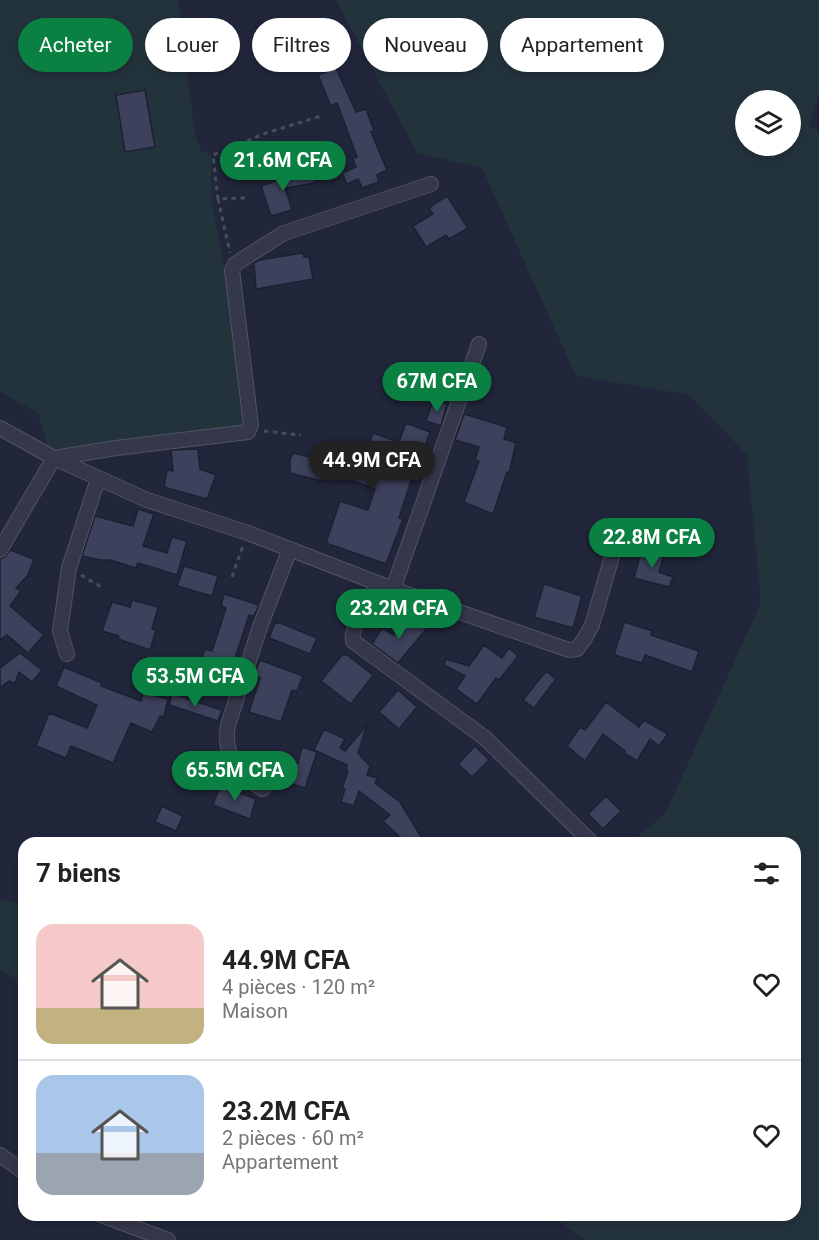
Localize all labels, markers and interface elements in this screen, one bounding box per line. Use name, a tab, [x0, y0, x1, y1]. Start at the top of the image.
chip: Acheter	[18, 18, 133, 72]
chip: Louer	[145, 18, 240, 72]
chip: Filtres	[252, 18, 351, 72]
chip: Nouveau	[363, 18, 488, 72]
chip: Appartement	[500, 18, 664, 72]
map controls	[735, 90, 801, 156]
button: layers	[735, 90, 801, 156]
pin: 21.6M CFA	[214, 141, 352, 192]
text: 21.6M CFA	[234, 148, 332, 172]
pin: 67M CFA	[382, 362, 492, 413]
text: 67M CFA	[396, 369, 478, 393]
pin: 44.9M CFA	[303, 441, 441, 492]
text: 44.9M CFA	[323, 448, 421, 472]
pin: 22.8M CFA	[583, 518, 721, 569]
text: 22.8M CFA	[603, 525, 701, 549]
pin: 23.2M CFA	[330, 589, 468, 640]
text: 23.2M CFA	[350, 596, 448, 620]
pin: 53.5M CFA	[126, 657, 264, 708]
text: 53.5M CFA	[146, 664, 244, 688]
pin: 65.5M CFA	[166, 751, 304, 802]
text: 65.5M CFA	[186, 758, 284, 782]
icon: filters	[750, 857, 783, 890]
text: 7 biens	[36, 858, 121, 888]
text: 44.9M CFA	[222, 945, 350, 975]
icon: home	[84, 948, 156, 1020]
icon: heart	[750, 968, 783, 1001]
text: 4 pièces · 120 m²	[222, 975, 375, 999]
text: Maison	[222, 999, 288, 1023]
text: 23.2M CFA	[222, 1096, 350, 1126]
icon: home	[84, 1099, 156, 1171]
icon: heart	[750, 1119, 783, 1152]
text: 2 pièces · 60 m²	[222, 1126, 364, 1150]
text: Appartement	[222, 1150, 339, 1174]

